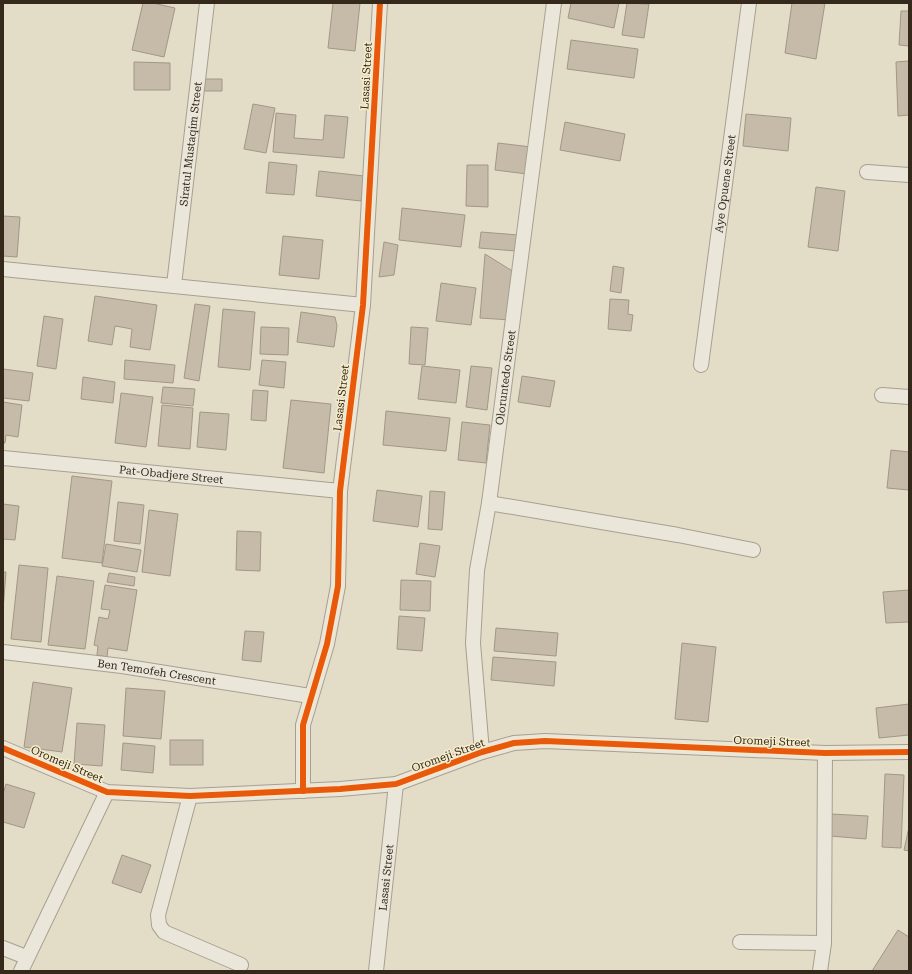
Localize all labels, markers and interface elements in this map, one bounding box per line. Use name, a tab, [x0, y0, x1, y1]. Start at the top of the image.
street label: Lasasi Street	[358, 42, 375, 110]
street label: Siratul Mustaqim Street	[177, 81, 205, 207]
street label: Aye Opuene Street	[713, 134, 738, 234]
street label: Oloruntedo Street	[493, 329, 518, 426]
street label: Lasasi Street	[331, 364, 352, 432]
street label: Pat-Obadjere Street	[119, 463, 224, 487]
street label: Ben Temofeh Crescent	[97, 657, 217, 688]
street label: Oromeji Street	[733, 734, 811, 749]
street label: Oromeji Street	[410, 736, 487, 775]
street label: Oromeji Street	[29, 743, 105, 786]
street label: Lasasi Street	[376, 843, 397, 912]

